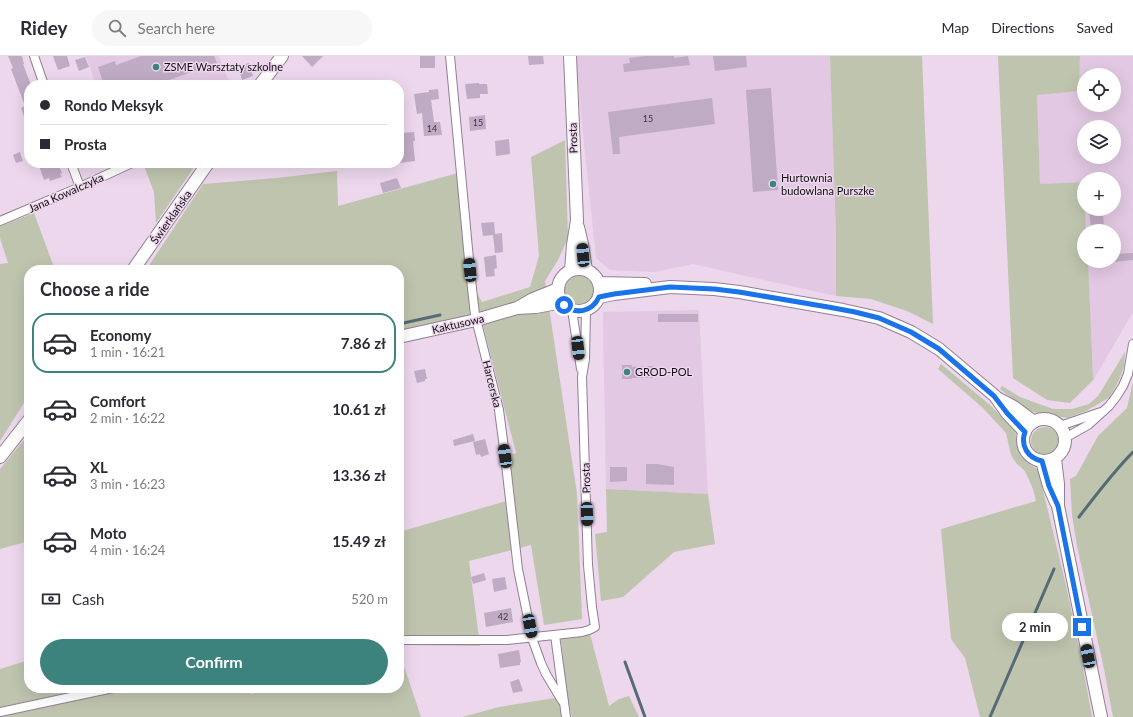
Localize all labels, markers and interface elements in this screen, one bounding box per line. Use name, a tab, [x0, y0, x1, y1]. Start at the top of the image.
search box	[92, 10, 372, 46]
text: Ridey	[20, 16, 68, 39]
icon: search	[106, 17, 128, 39]
text: Search here	[138, 19, 215, 37]
text: Map	[942, 19, 969, 36]
text: Directions	[991, 19, 1054, 36]
text: Saved	[1076, 19, 1113, 36]
place label: ZSME Warsztaty szkolne	[164, 60, 283, 73]
marker: ZSME Warsztaty szkolne	[151, 62, 161, 72]
map controls	[1077, 68, 1121, 268]
button: locate	[1077, 68, 1121, 112]
text: Rondo Meksyk	[64, 96, 163, 114]
house number: 15	[643, 113, 653, 124]
house number: 15	[473, 117, 483, 128]
button: layers	[1077, 120, 1121, 164]
street label: Prosta	[565, 122, 580, 154]
house number: 14	[427, 123, 437, 134]
text: Prosta	[64, 135, 107, 153]
street label: Jana Kowalczyka	[26, 170, 105, 215]
place label: Hurtownia budowlana Purszke	[781, 171, 874, 197]
button: +	[1077, 172, 1121, 216]
marker: Hurtownia budowlana Purszke	[768, 179, 778, 189]
street label: Świerklańska	[147, 187, 194, 246]
button: −	[1077, 224, 1121, 268]
car	[576, 243, 590, 267]
car	[463, 257, 477, 283]
text: Choose a ride	[40, 278, 149, 300]
route start	[555, 296, 573, 314]
street label: Kaktusowa	[430, 311, 485, 336]
icon: car	[42, 325, 78, 361]
text: Economy	[90, 326, 151, 344]
text: 7.86 zł	[341, 334, 386, 352]
car	[571, 335, 585, 361]
text: 1 min · 16:21	[90, 344, 165, 360]
street label: Harcerska	[480, 359, 505, 409]
place label: GROD-POL	[635, 365, 693, 378]
marker: GROD-POL	[622, 367, 632, 377]
icon: car	[42, 391, 78, 427]
text: Comfort	[90, 392, 146, 410]
text: 10.61 zł	[332, 400, 386, 418]
text: 2 min · 16:22	[90, 410, 165, 426]
car	[497, 443, 513, 469]
icon: car	[42, 457, 78, 493]
text: XL	[90, 458, 108, 476]
street label: Prosta	[578, 462, 593, 494]
text: 13.36 zł	[332, 466, 386, 484]
text: 3 min · 16:23	[90, 476, 165, 492]
car	[581, 502, 593, 526]
icon: car	[42, 523, 78, 559]
text: Moto	[90, 524, 127, 542]
text: 15.49 zł	[332, 532, 386, 550]
text: 4 min · 16:24	[90, 542, 165, 558]
icon: cash	[40, 588, 62, 610]
text: Cash	[72, 590, 104, 608]
text: 520 m	[351, 591, 388, 607]
house number: 42	[498, 611, 508, 622]
car	[522, 613, 538, 639]
callout: 2 min	[1002, 613, 1068, 641]
route end	[1073, 618, 1091, 636]
text: 2 min	[1019, 619, 1051, 635]
button: Confirm	[40, 639, 388, 685]
car	[1080, 643, 1096, 669]

